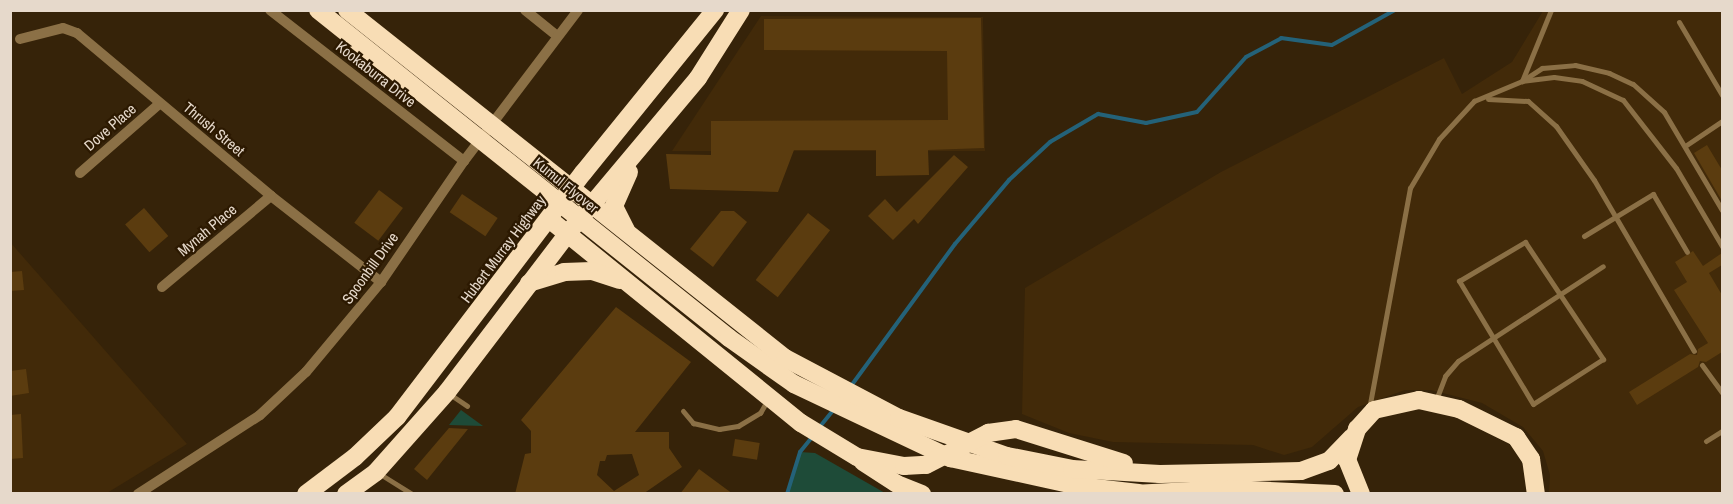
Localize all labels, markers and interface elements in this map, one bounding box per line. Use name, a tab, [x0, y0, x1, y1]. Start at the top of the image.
street label: Kookaburra Drive	[332, 37, 420, 111]
street label: Thrush Street	[180, 98, 248, 160]
street label: Dove Place	[80, 100, 140, 154]
street label: Kumul Flyover	[530, 153, 602, 217]
street label: Hubert Murray Highway	[457, 192, 549, 306]
street label: Mynah Place	[174, 200, 240, 260]
street label: Spoonbill Drive	[338, 229, 402, 307]

